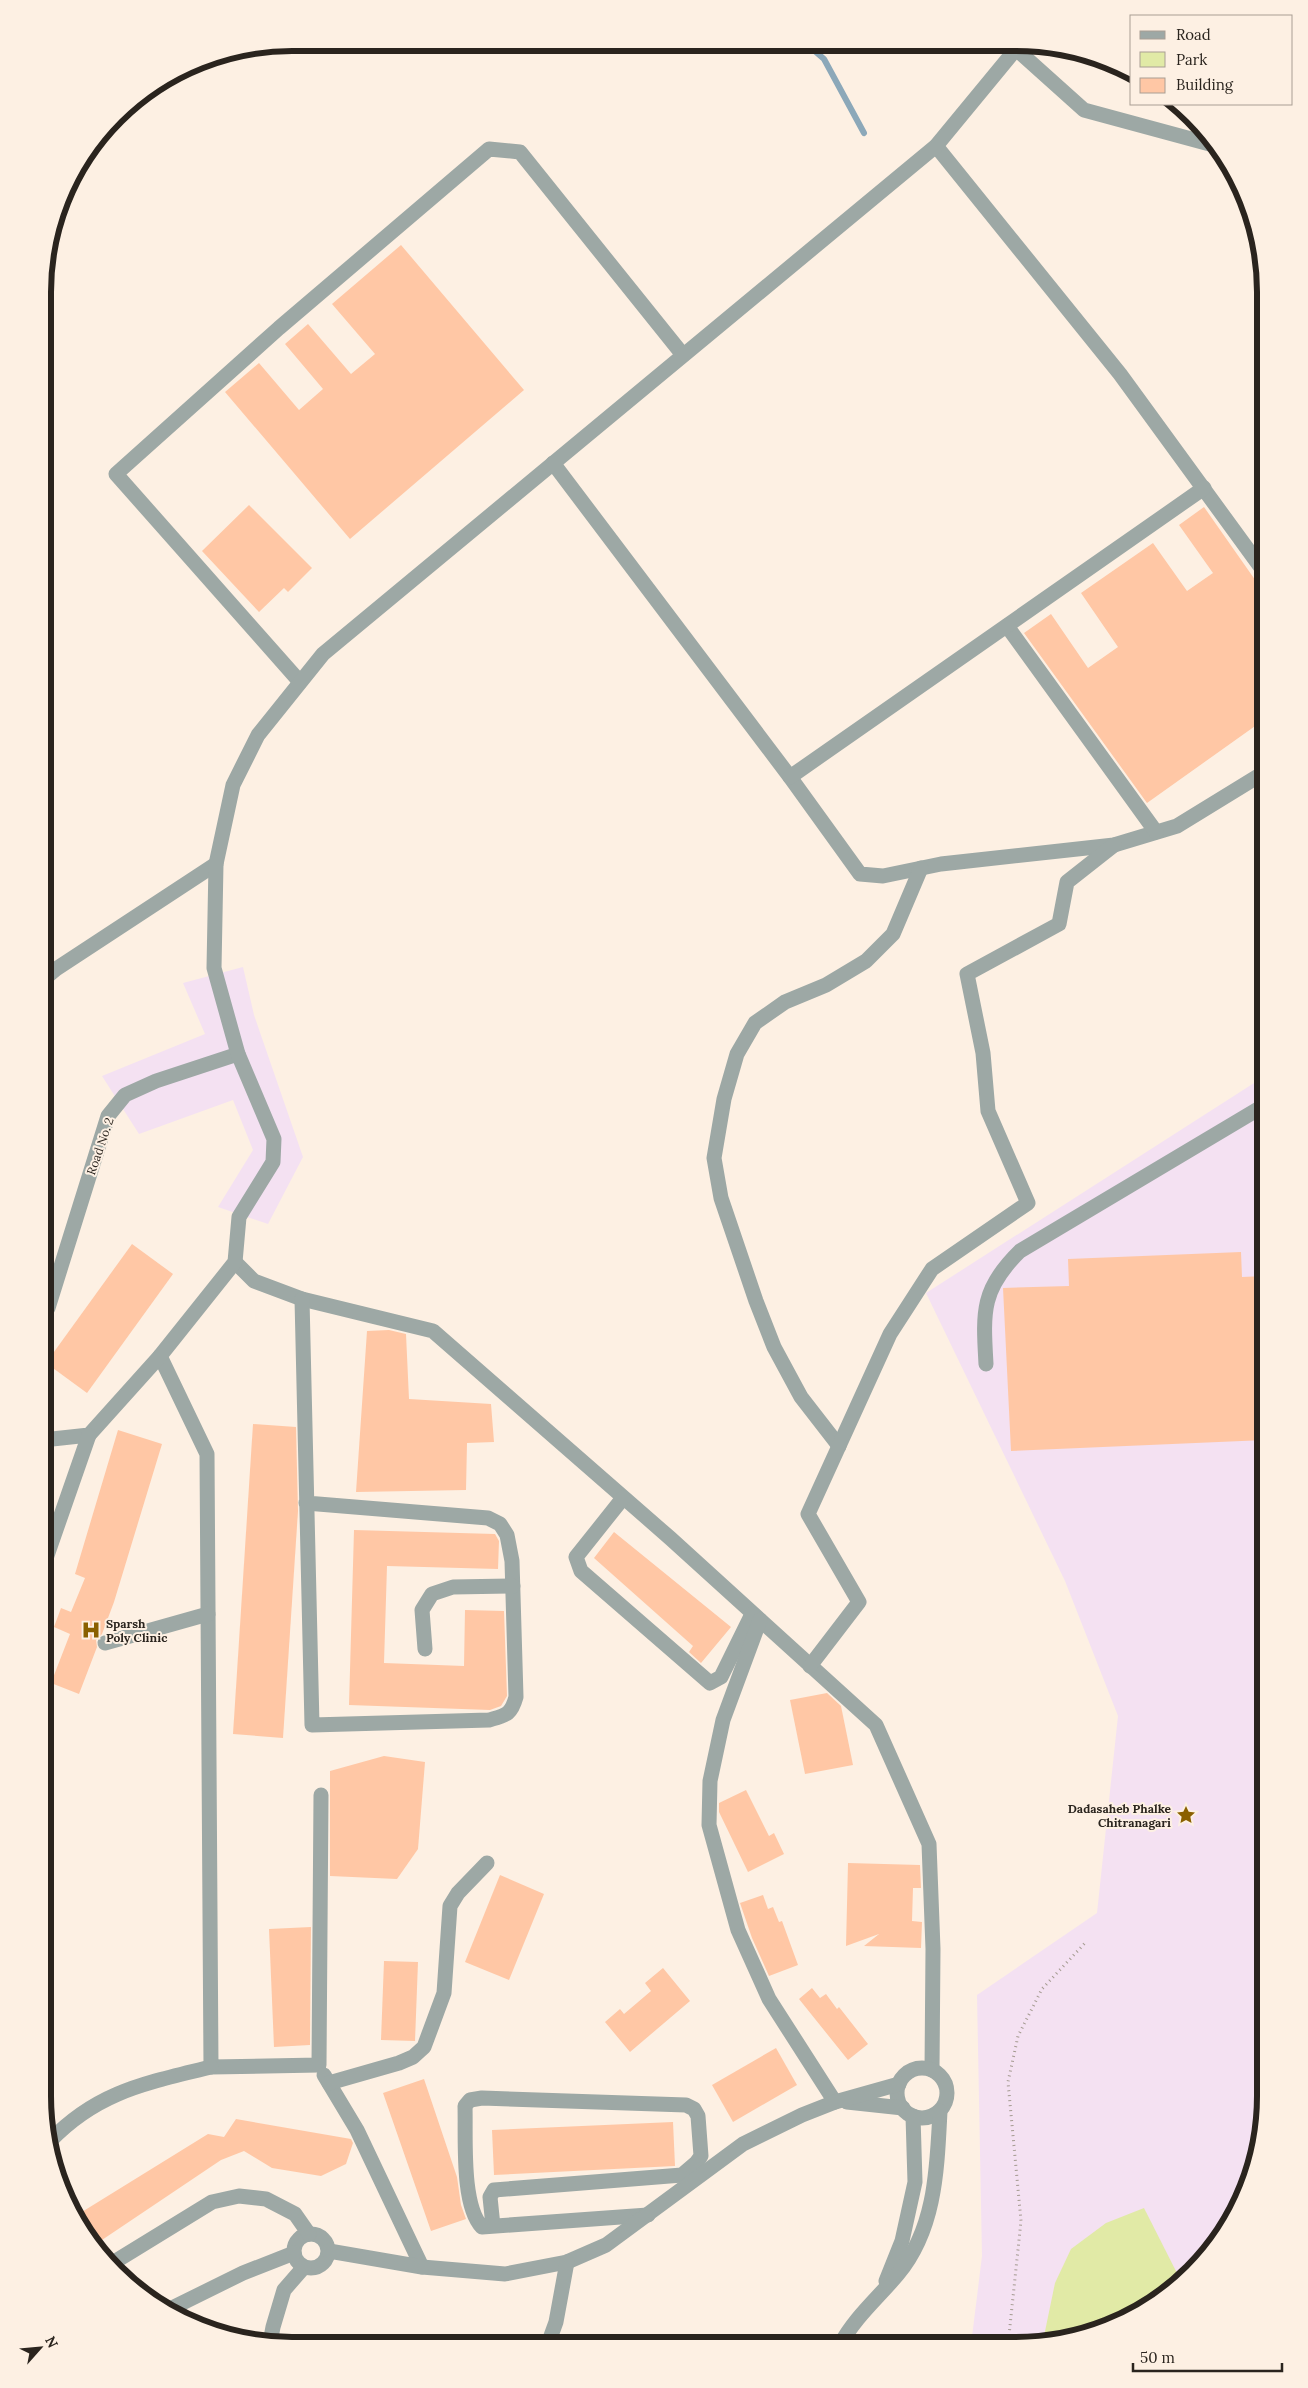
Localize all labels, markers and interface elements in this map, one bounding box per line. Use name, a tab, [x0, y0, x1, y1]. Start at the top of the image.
legend	[1130, 15, 1293, 105]
text: Road	[1176, 25, 1211, 44]
text: Park	[1176, 50, 1207, 69]
text: Building	[1176, 75, 1234, 94]
street label: Road No. 2	[83, 1115, 117, 1177]
place label: Sparsh Poly Clinic	[106, 1616, 168, 1645]
hospital icon: Sparsh Poly Clinic	[80, 1619, 102, 1641]
place label: Dadasaheb Phalke Chitranagari	[1068, 1801, 1172, 1830]
place icon: Dadasaheb Phalke Chitranagari	[1175, 1804, 1197, 1826]
north arrow	[15, 2323, 65, 2373]
text: N	[41, 2333, 62, 2351]
scale bar	[1133, 2340, 1282, 2372]
text: 50 m	[1140, 2348, 1175, 2367]

